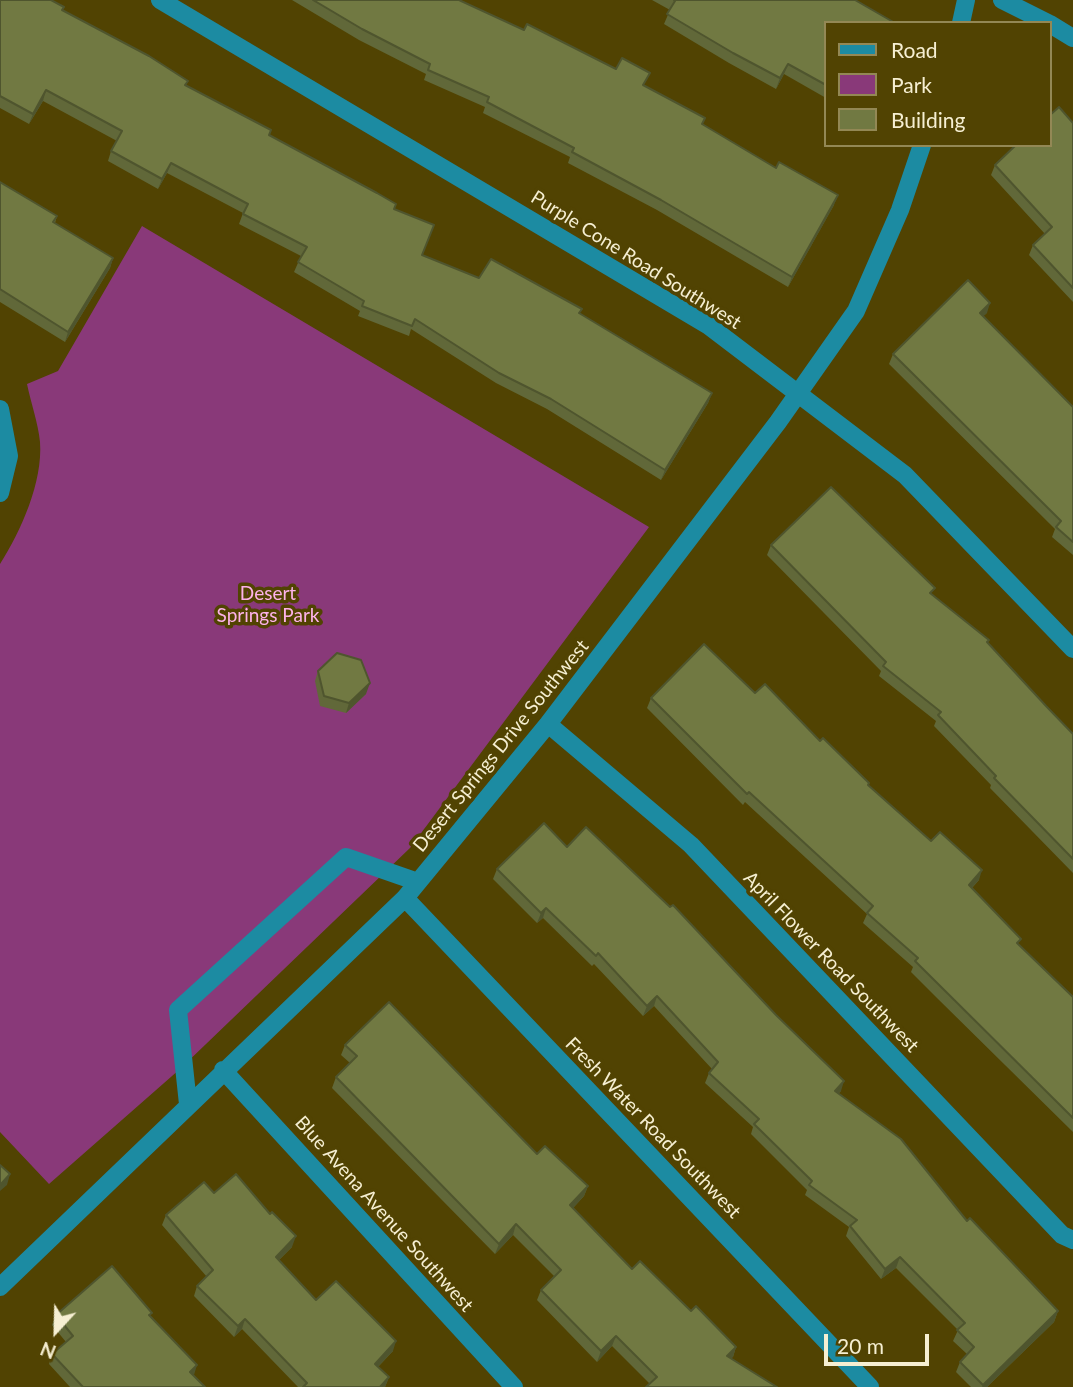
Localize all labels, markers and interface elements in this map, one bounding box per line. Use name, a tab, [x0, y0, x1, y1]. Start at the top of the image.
legend	[824, 21, 1052, 147]
text: Road	[891, 37, 938, 62]
text: Park	[891, 72, 932, 97]
text: Building	[891, 107, 966, 132]
street label: Purple Cone Road Southwest	[527, 186, 745, 334]
park label: Desert Springs Park	[217, 583, 319, 627]
street label: Desert Springs Drive Southwest	[408, 635, 594, 857]
street label: April Flower Road Southwest	[739, 867, 923, 1057]
street label: Fresh Water Road Southwest	[561, 1033, 745, 1223]
street label: Blue Avena Avenue Southwest	[290, 1112, 478, 1316]
north arrow	[21, 1296, 91, 1366]
scale bar	[828, 1320, 933, 1364]
text: 20 m	[837, 1333, 884, 1358]
text: N	[37, 1338, 59, 1364]

